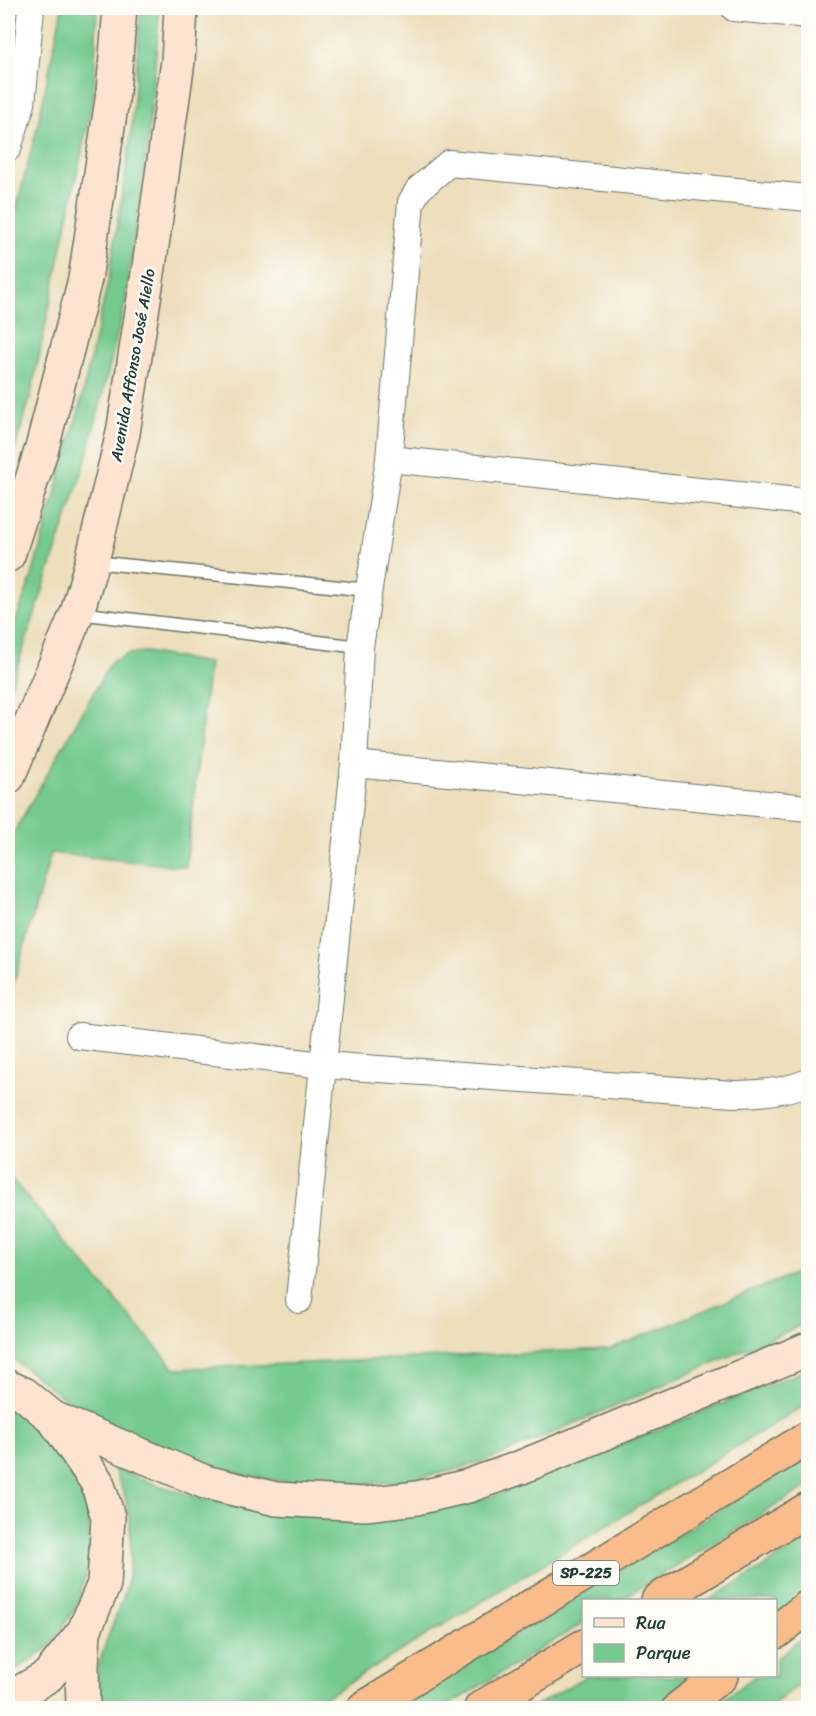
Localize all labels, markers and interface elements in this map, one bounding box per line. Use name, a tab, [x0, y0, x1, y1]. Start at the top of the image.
street label: Avenida Affonso José Aiello	[101, 266, 164, 465]
road number: SP-225	[553, 1561, 619, 1585]
legend	[582, 1599, 777, 1677]
text: Rua	[636, 1607, 667, 1639]
text: Parque	[636, 1637, 691, 1669]

